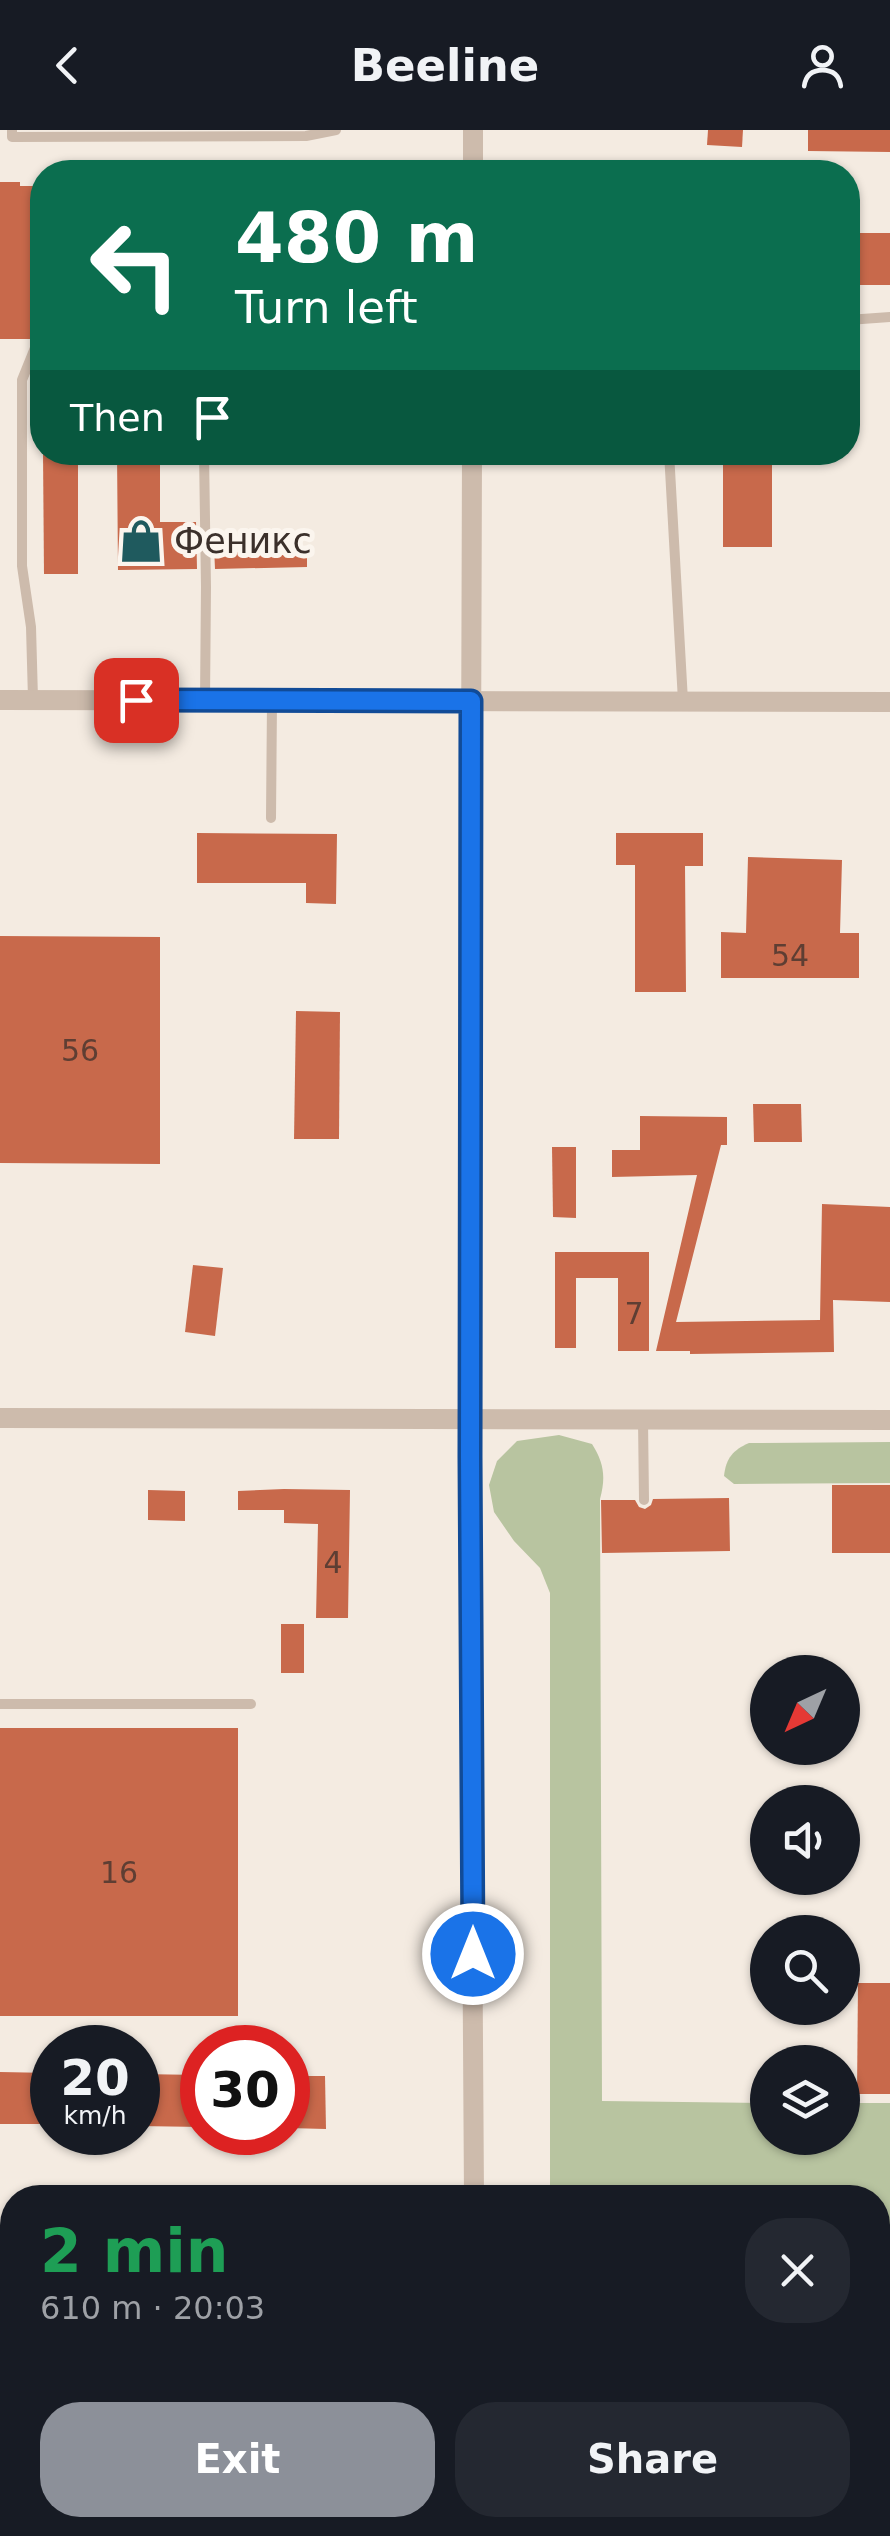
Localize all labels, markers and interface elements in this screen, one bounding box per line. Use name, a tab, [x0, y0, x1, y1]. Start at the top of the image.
icon: back	[40, 38, 95, 93]
icon: person	[795, 38, 850, 93]
text: Beeline	[351, 39, 539, 92]
text: 480 m	[235, 197, 478, 279]
icon: left	[70, 200, 200, 330]
text: Turn left	[235, 281, 418, 334]
icon: arrive	[185, 390, 240, 445]
text: Then	[70, 396, 165, 440]
shop icon: Феникс	[117, 517, 165, 565]
place label: Феникс	[174, 521, 312, 561]
pin	[94, 658, 179, 743]
icon: arrive	[109, 673, 164, 728]
house number: 54	[771, 938, 809, 973]
house number: 56	[61, 1033, 99, 1068]
house number: 7	[624, 1296, 644, 1331]
house number: 4	[323, 1545, 343, 1580]
north arrow	[750, 1655, 860, 1765]
map controls	[750, 1655, 860, 2155]
button: sound	[750, 1785, 860, 1895]
house number: 16	[100, 1855, 138, 1890]
position arrow	[421, 1902, 525, 2006]
button: search	[750, 1915, 860, 2025]
speed limit sign: 30	[180, 2025, 310, 2155]
button: layers	[750, 2045, 860, 2155]
text: 20	[60, 2049, 130, 2107]
text: km/h	[63, 2101, 127, 2130]
text: 2 min	[40, 2216, 228, 2286]
button: close	[745, 2218, 850, 2323]
text: 610 m · 20:03	[40, 2289, 265, 2327]
button: Exit	[40, 2402, 435, 2517]
button: Share	[455, 2402, 850, 2517]

